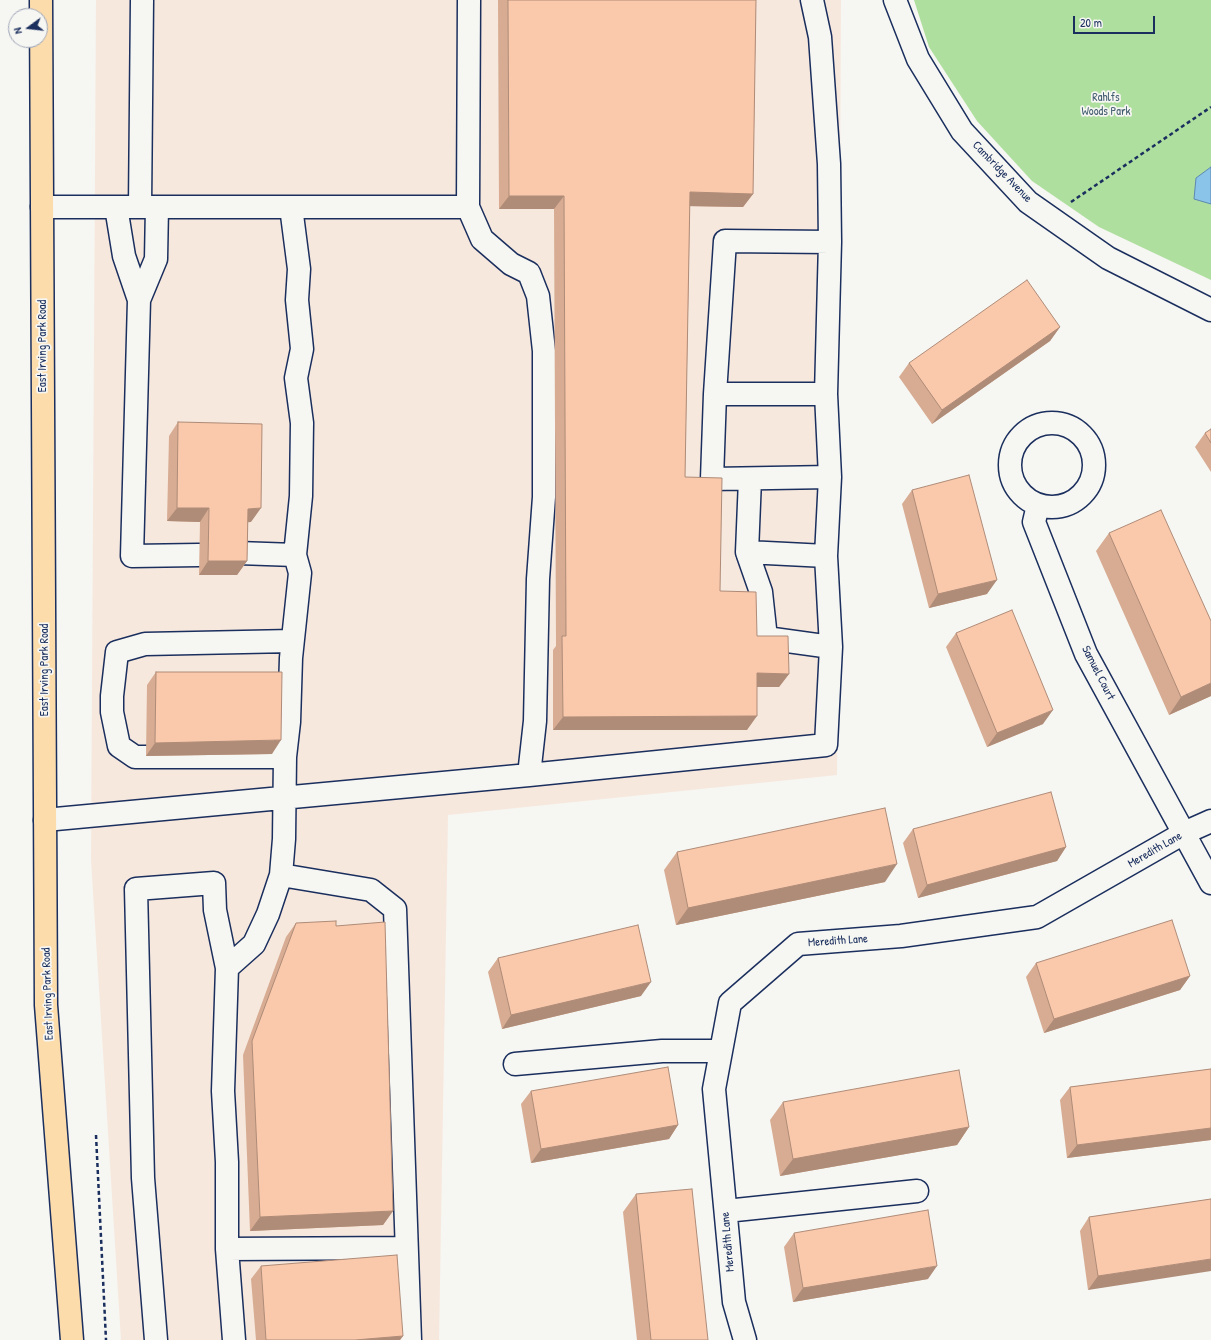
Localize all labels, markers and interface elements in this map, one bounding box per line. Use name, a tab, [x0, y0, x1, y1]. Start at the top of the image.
north arrow	[8, 8, 48, 48]
scale bar	[1075, 8, 1157, 34]
text: 20 m	[1080, 14, 1102, 31]
text: N	[10, 26, 25, 35]
park label: Rahlfs Woods Park	[1081, 91, 1131, 119]
street label: Cambridge Avenue	[969, 138, 1035, 206]
street label: East Irving Park Road	[36, 300, 50, 392]
street label: East Irving Park Road	[38, 624, 52, 716]
street label: Samuel Court	[1078, 644, 1118, 702]
street label: Meredith Lane	[1125, 829, 1185, 871]
street label: Meredith Lane	[808, 932, 868, 950]
street label: East Irving Park Road	[39, 948, 57, 1040]
street label: Meredith Lane	[718, 1211, 738, 1273]

